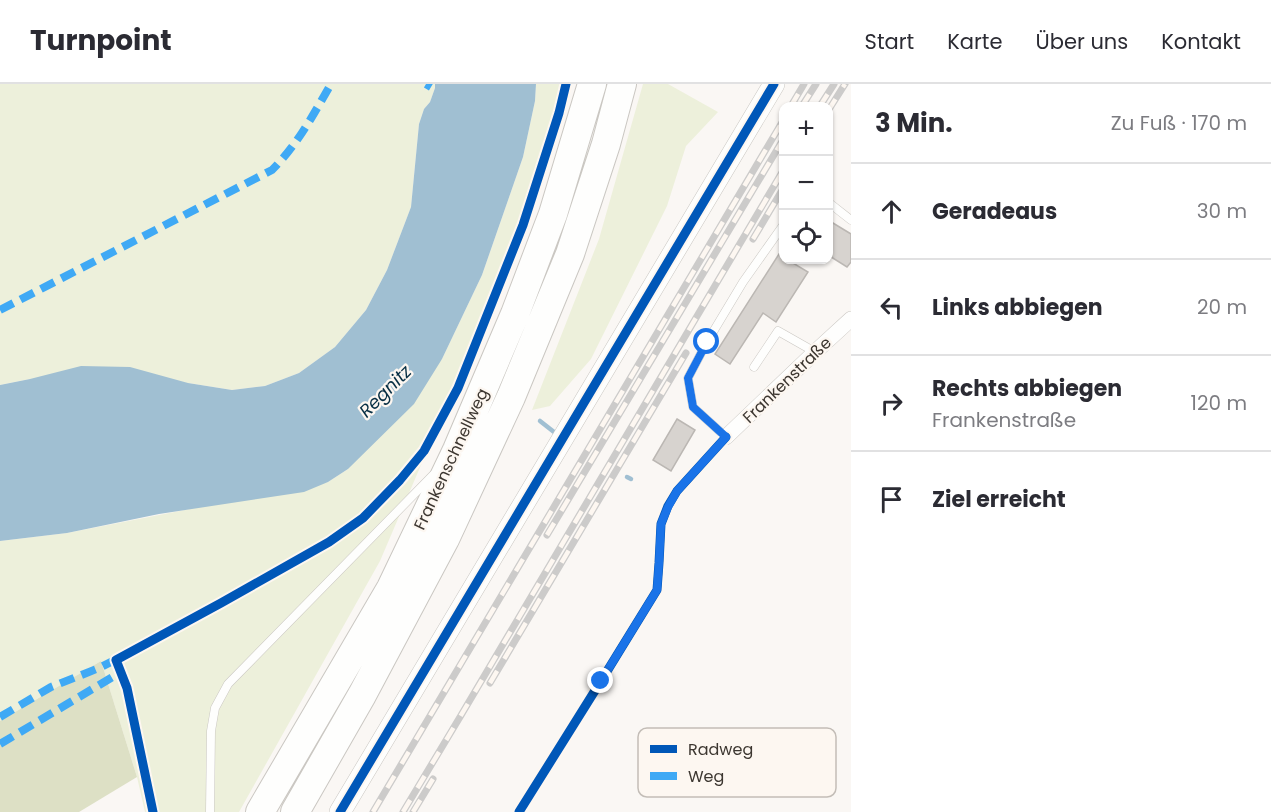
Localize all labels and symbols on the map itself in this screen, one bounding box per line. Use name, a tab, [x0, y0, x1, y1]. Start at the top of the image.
route start	[693, 328, 719, 354]
street label: Frankenstraße	[738, 332, 837, 428]
water label: Regnitz	[353, 359, 417, 423]
street label: Frankenschnellweg	[408, 384, 494, 534]
route end	[587, 667, 613, 693]
legend	[638, 728, 836, 797]
text: Radweg	[688, 738, 753, 761]
text: Weg	[688, 765, 724, 788]

